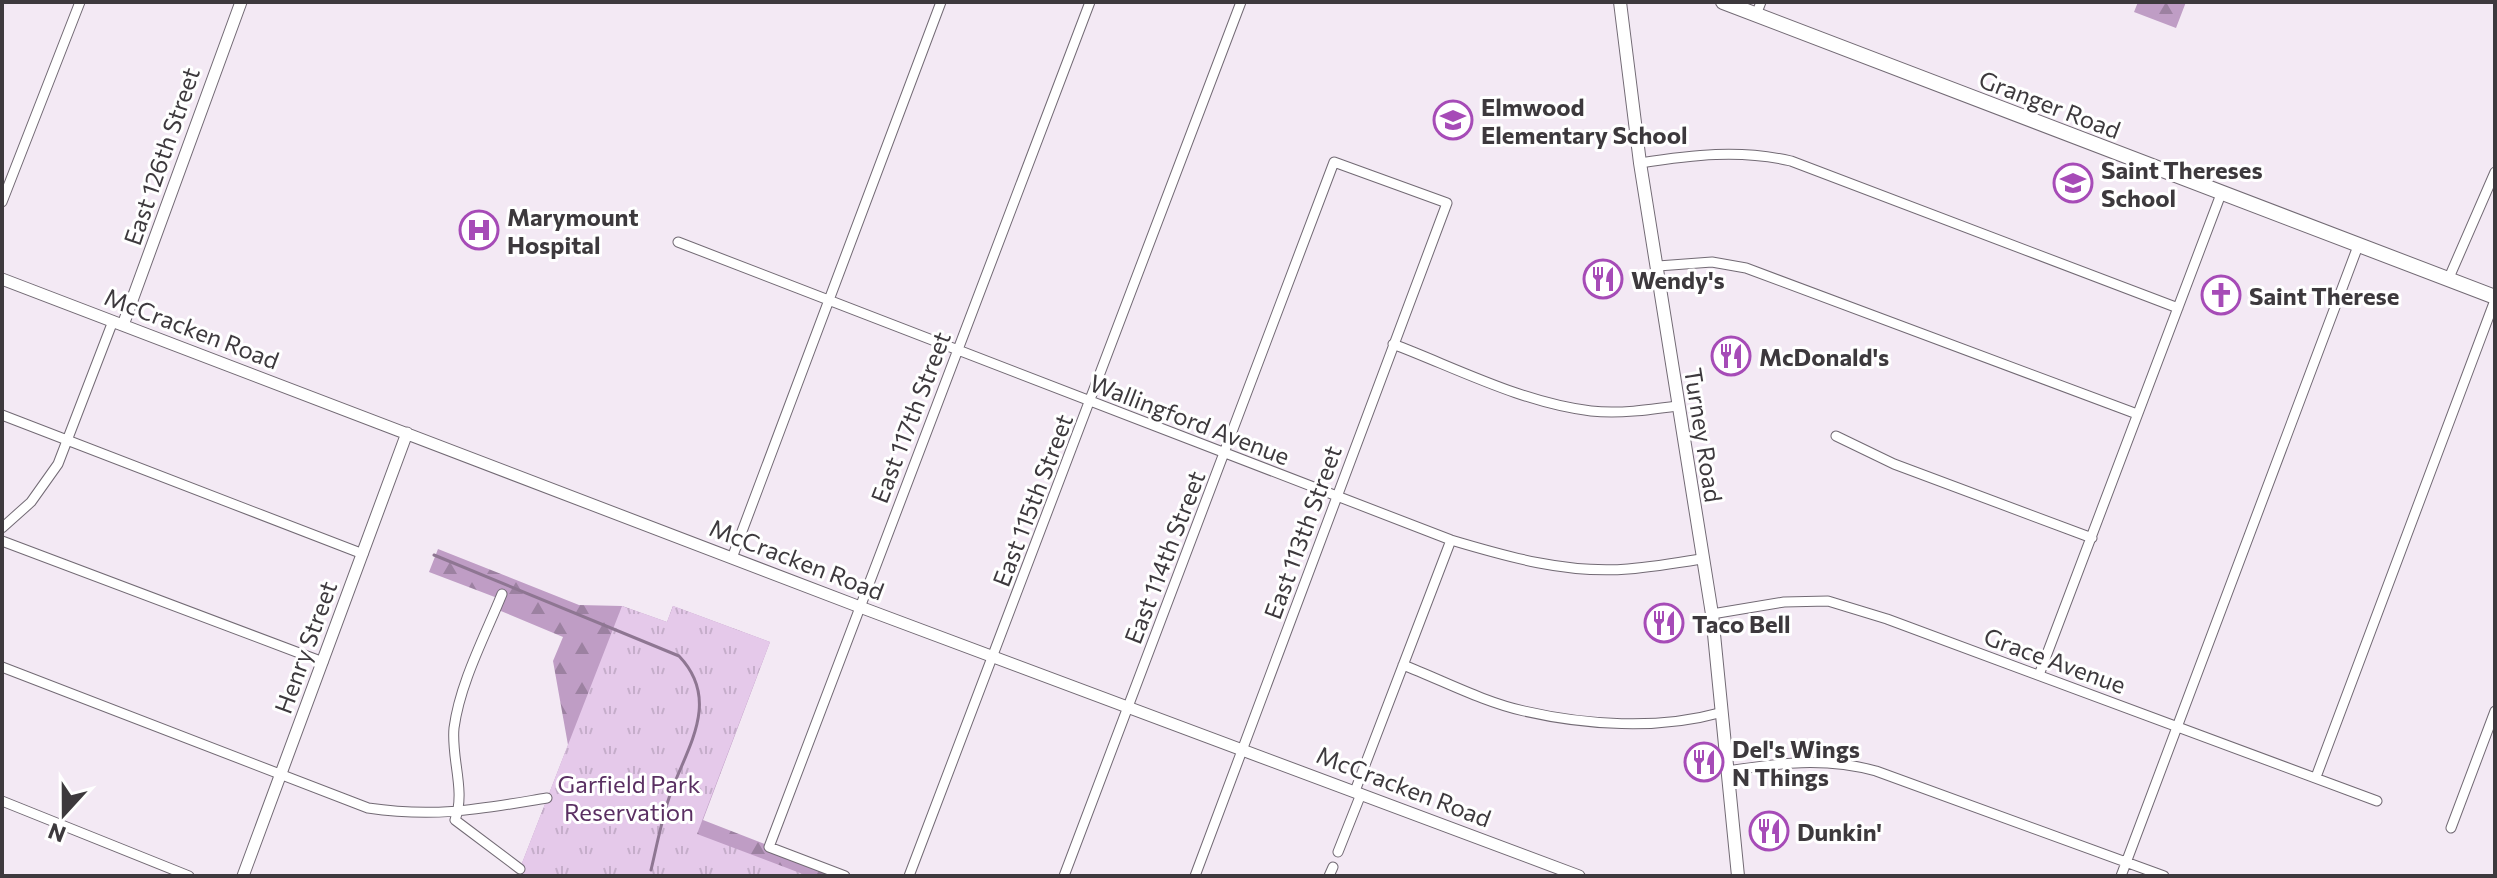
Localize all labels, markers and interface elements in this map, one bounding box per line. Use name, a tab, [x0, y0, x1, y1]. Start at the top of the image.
street label: East 126th Street	[117, 63, 205, 249]
street label: Granger Road	[1975, 64, 2125, 144]
place label: Elmwood Elementary School	[1481, 92, 1688, 149]
school or university icon: Elmwood Elementary School	[1432, 99, 1474, 141]
place label: Saint Thereses School	[2101, 155, 2263, 212]
school or university icon: Saint Thereses School	[2052, 162, 2094, 204]
place label: Marymount Hospital	[507, 202, 639, 259]
hospital icon: Marymount Hospital	[458, 209, 500, 251]
restaurant icon: Wendy's	[1582, 258, 1624, 300]
place label: Wendy's	[1631, 265, 1725, 294]
church icon: Saint Therese	[2200, 274, 2242, 316]
street label: McCracken Road	[101, 281, 283, 375]
place label: Saint Therese	[2249, 281, 2399, 310]
street label: East 117th Street	[864, 327, 956, 507]
restaurant icon: McDonald's	[1710, 335, 1752, 377]
place label: McDonald's	[1759, 342, 1889, 371]
street label: Turney Road	[1679, 366, 1729, 504]
street label: Wallingford Avenue	[1086, 368, 1294, 470]
street label: East 115th Street	[986, 410, 1078, 590]
street label: East 113th Street	[1257, 441, 1347, 623]
street label: East 114th Street	[1118, 466, 1210, 648]
street label: McCracken Road	[706, 512, 888, 606]
street label: Henry Street	[268, 577, 342, 717]
restaurant icon: Taco Bell	[1643, 602, 1685, 644]
place label: Taco Bell	[1692, 609, 1791, 638]
street label: Grace Avenue	[1980, 621, 2130, 699]
place label: Del's Wings N Things	[1732, 734, 1860, 791]
street label: McCracken Road	[1313, 739, 1495, 833]
restaurant icon: Del's Wings N Things	[1683, 741, 1725, 783]
park label: Garfield Park Reservation	[558, 769, 700, 826]
north arrow	[24, 774, 104, 854]
restaurant icon: Dunkin'	[1748, 810, 1790, 852]
place label: Dunkin'	[1797, 817, 1882, 846]
text: N	[44, 818, 69, 849]

